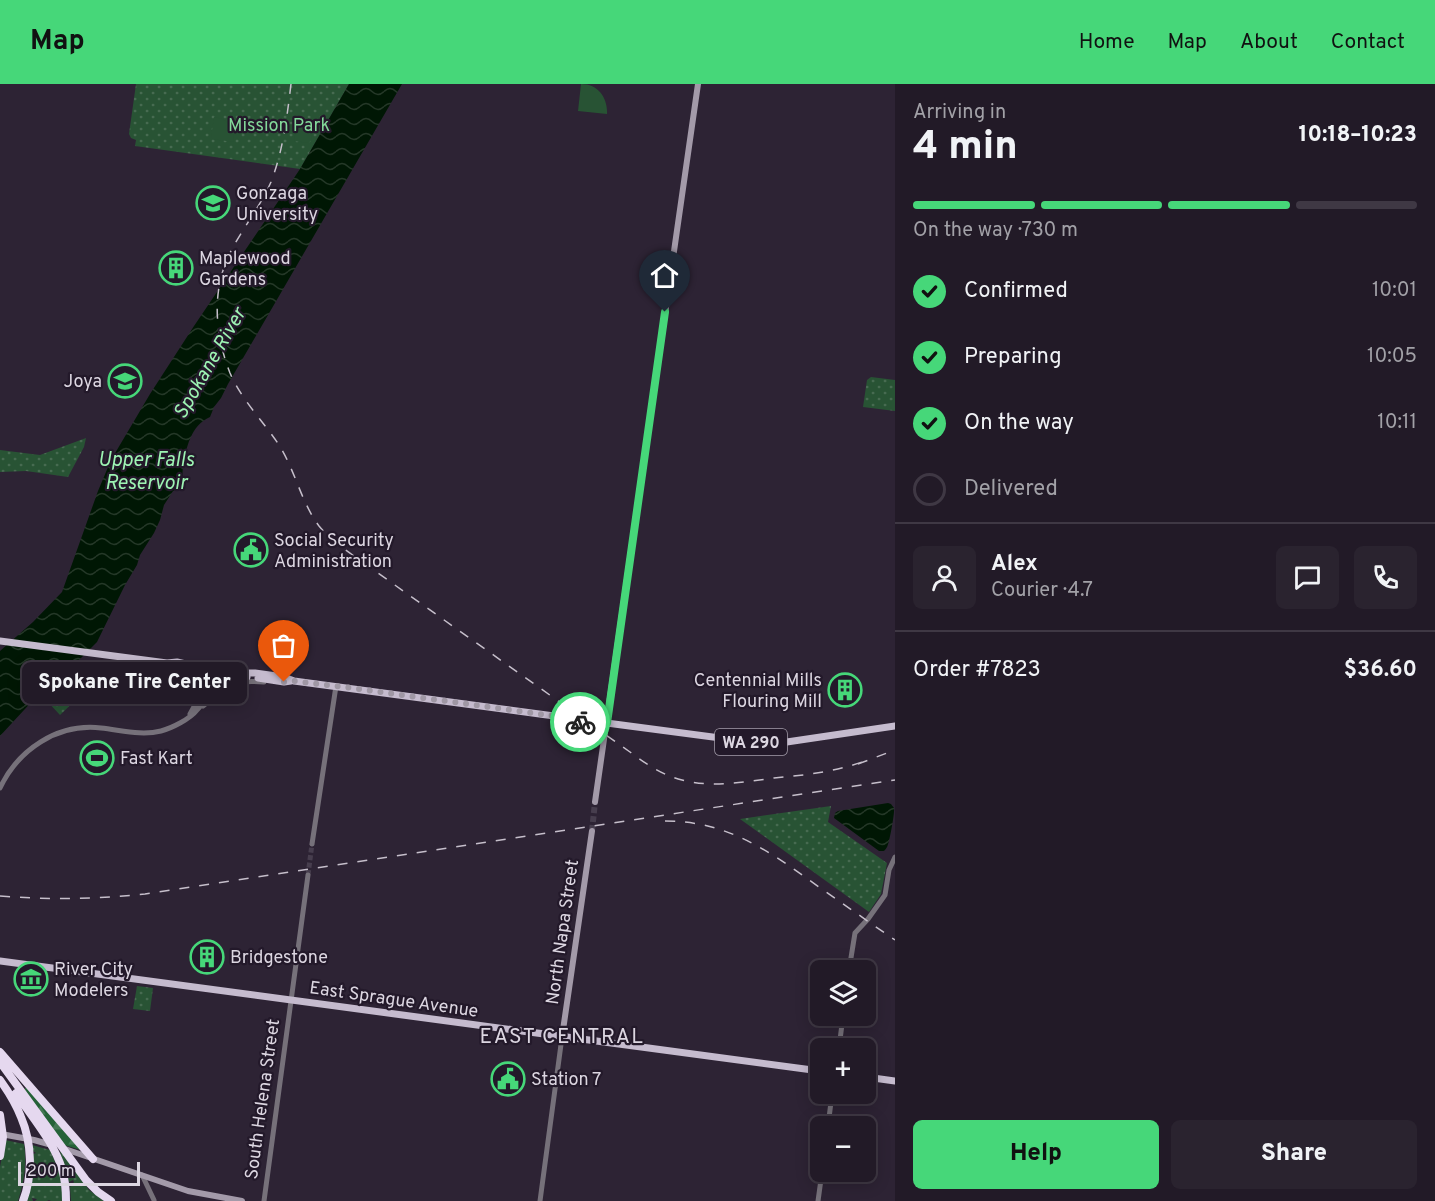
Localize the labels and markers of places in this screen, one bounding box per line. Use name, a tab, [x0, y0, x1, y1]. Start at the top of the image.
place label: Gonzaga University	[236, 183, 318, 227]
school or university icon: Gonzaga University	[195, 185, 231, 221]
place label: Maplewood Gardens	[199, 248, 291, 292]
building icon: Maplewood Gardens	[158, 250, 194, 286]
pin	[639, 250, 690, 312]
school or university icon: Joya	[107, 363, 143, 399]
place label: Joya	[64, 371, 102, 394]
place label: Social Security Administration	[274, 530, 394, 574]
public building icon: Social Security Administration	[233, 532, 269, 568]
pin	[258, 620, 309, 682]
callout: Spokane Tire Center	[23, 661, 248, 703]
place label: Centennial Mills Flouring Mill	[694, 670, 822, 714]
building icon: Centennial Mills Flouring Mill	[827, 672, 863, 708]
sports icon: Fast Kart	[79, 740, 115, 776]
place label: Fast Kart	[120, 748, 193, 771]
building icon: Bridgestone	[189, 939, 225, 975]
place label: Bridgestone	[230, 947, 328, 970]
place label: River City Modelers	[54, 959, 133, 1003]
museum icon: River City Modelers	[13, 961, 49, 997]
public building icon: Station 7	[490, 1061, 526, 1097]
place label: Station 7	[531, 1069, 601, 1092]

